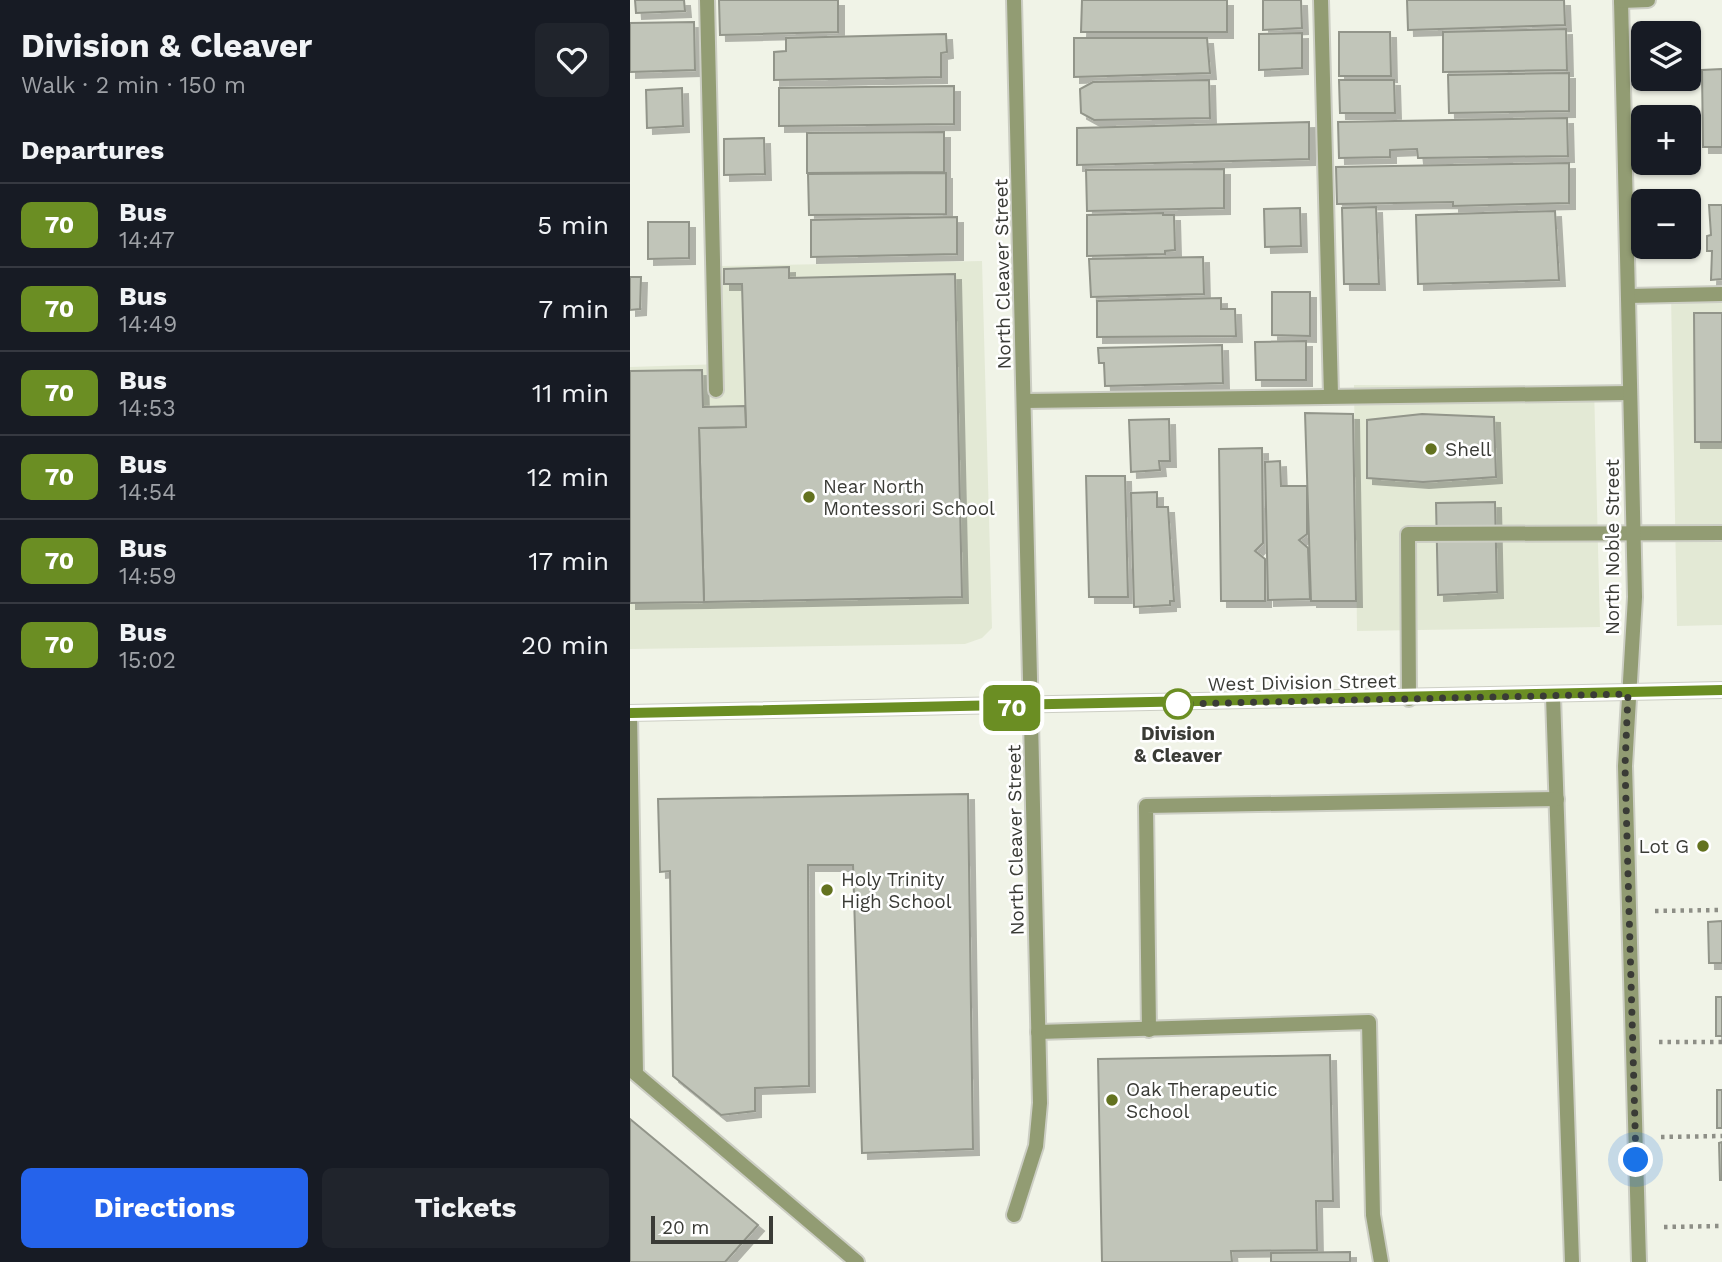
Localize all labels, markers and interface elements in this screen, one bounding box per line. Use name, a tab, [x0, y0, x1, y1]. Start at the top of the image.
map controls	[1631, 21, 1701, 259]
button: layers	[1631, 21, 1701, 91]
button: heart	[535, 23, 609, 97]
text: Division & Cleaver	[21, 26, 312, 65]
text: Walk · 2 min · 150 m	[21, 72, 246, 99]
button: +	[1631, 105, 1701, 175]
text: Departures	[21, 135, 164, 165]
street label: North Cleaver Street	[989, 178, 1016, 370]
button: −	[1631, 189, 1701, 259]
text: Bus	[119, 197, 167, 227]
text: 5 min	[537, 210, 609, 240]
text: 70	[45, 211, 74, 239]
text: 14:47	[119, 227, 175, 254]
text: Bus	[119, 281, 167, 311]
text: 7 min	[539, 294, 609, 324]
text: 70	[45, 295, 74, 323]
text: 14:49	[119, 311, 177, 338]
text: Bus	[119, 365, 167, 395]
text: 11 min	[532, 378, 609, 408]
text: 70	[45, 379, 74, 407]
text: 14:53	[119, 395, 176, 422]
place label: Shell	[1445, 438, 1492, 461]
marker: Shell	[1423, 441, 1439, 457]
text: Bus	[119, 449, 167, 479]
street label: North Noble Street	[1601, 459, 1624, 635]
text: 12 min	[527, 462, 609, 492]
text: 70	[45, 463, 74, 491]
place label: Near North Montessori School	[823, 475, 995, 520]
text: 14:54	[119, 479, 176, 506]
marker: Near North Montessori School	[801, 489, 817, 505]
text: Bus	[119, 533, 167, 563]
text: 17 min	[528, 546, 609, 576]
text: 70	[45, 547, 74, 575]
text: 14:59	[119, 563, 176, 590]
text: Bus	[119, 617, 167, 647]
text: 20 min	[521, 630, 609, 660]
text: 70	[45, 631, 74, 659]
text: 15:02	[119, 647, 176, 674]
street label: West Division Street	[1208, 669, 1396, 696]
line badge: 70	[980, 685, 1044, 731]
marker: Division & Cleaver	[1163, 689, 1193, 719]
text: 70	[997, 694, 1027, 722]
place label: Division & Cleaver	[1134, 722, 1223, 767]
street label: North Cleaver Street	[1002, 744, 1029, 936]
place label: Lot G	[1638, 835, 1689, 858]
marker: Lot G	[1695, 838, 1711, 854]
place label: Holy Trinity High School	[841, 868, 952, 913]
marker: Holy Trinity High School	[819, 882, 835, 898]
place label: Oak Therapeutic School	[1126, 1078, 1278, 1123]
marker: Oak Therapeutic School	[1104, 1092, 1120, 1108]
your location	[1618, 1142, 1653, 1177]
button: Directions	[21, 1168, 308, 1248]
button: Tickets	[322, 1168, 609, 1248]
scale bar	[651, 1213, 774, 1245]
text: 20 m	[662, 1216, 709, 1239]

